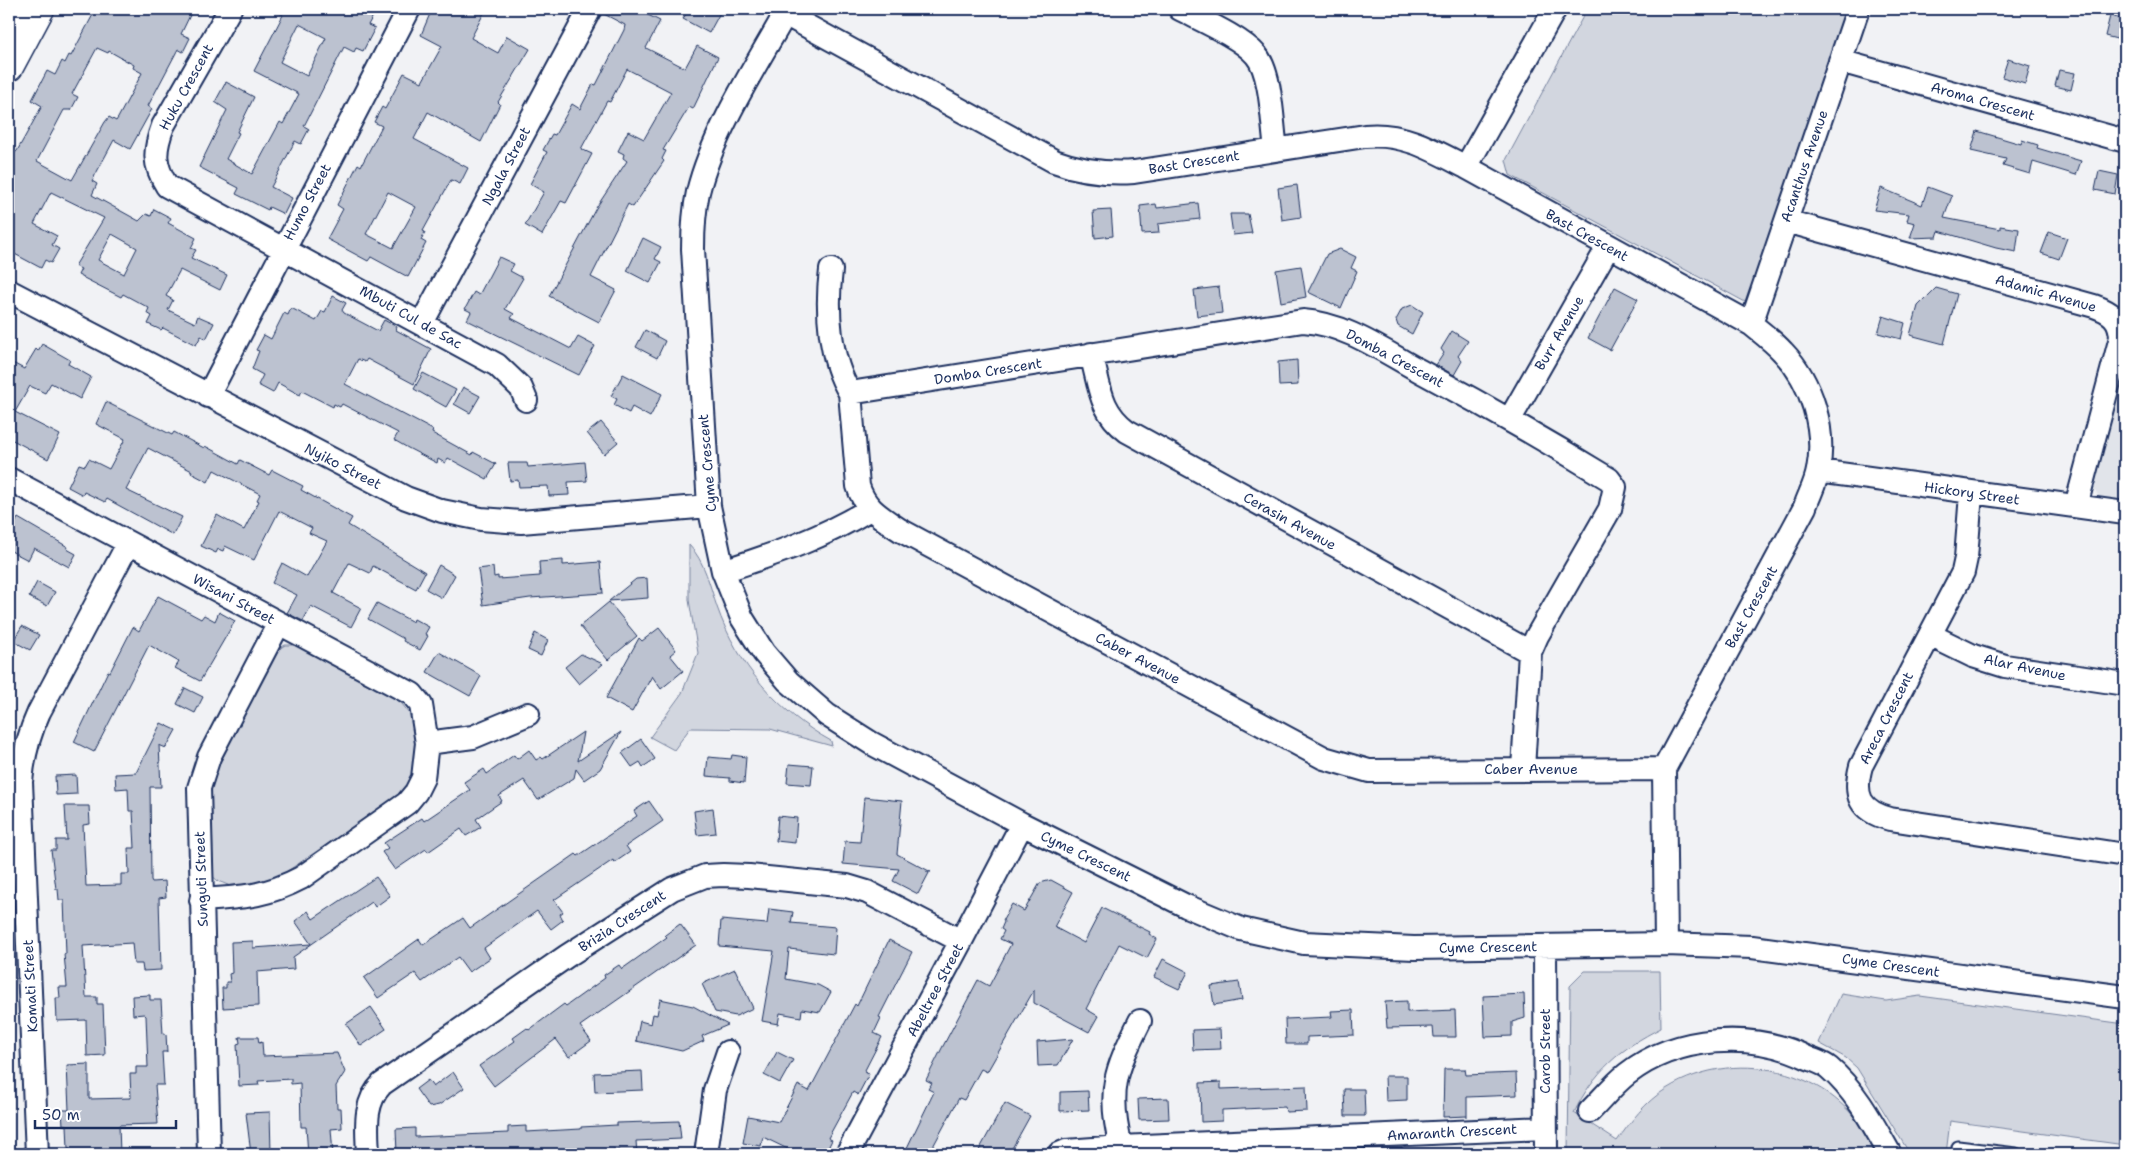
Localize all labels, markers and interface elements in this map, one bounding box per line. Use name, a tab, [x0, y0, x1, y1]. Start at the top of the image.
street label: Huku Crescent	[155, 41, 217, 133]
street label: Aroma Crescent	[1929, 78, 2037, 124]
street label: Acanthus Avenue	[1776, 107, 1832, 224]
street label: Ngala Street	[478, 124, 534, 208]
street label: Bast Crescent	[1147, 146, 1241, 178]
street label: Humo Street	[279, 160, 335, 244]
street label: Bast Crescent	[1542, 205, 1632, 265]
street label: Adamic Avenue	[1993, 270, 2099, 316]
street label: Mbuti Cul de Sac	[357, 281, 465, 353]
street label: Burr Avenue	[1530, 292, 1588, 374]
street label: Domba Crescent	[1343, 325, 1447, 391]
street label: Domba Crescent	[933, 354, 1043, 388]
street label: Cyme Crescent	[694, 413, 720, 513]
street label: Nyiko Street	[301, 439, 385, 493]
street label: Hickory Street	[1923, 477, 2021, 509]
street label: Cerasin Avenue	[1240, 488, 1340, 554]
street label: Bast Crescent	[1721, 562, 1781, 652]
street label: Wisani Street	[190, 570, 278, 628]
street label: Caber Avenue	[1092, 628, 1184, 688]
street label: Alar Avenue	[1982, 650, 2068, 685]
street label: Areca Crescent	[1855, 669, 1917, 767]
street label: Caber Avenue	[1484, 760, 1578, 778]
street label: Cyme Crescent	[1038, 826, 1134, 886]
street label: Sunguti Street	[190, 831, 212, 927]
street label: Brizia Crescent	[575, 886, 669, 956]
street label: Cyme Crescent	[1439, 937, 1537, 957]
street label: Komati Street	[19, 939, 41, 1033]
street label: Abeltree Street	[903, 940, 967, 1040]
street label: Cyme Crescent	[1841, 949, 1941, 981]
street label: Carob Street	[1536, 1008, 1554, 1094]
scale bar	[35, 1098, 176, 1130]
text: 50 m	[42, 1105, 80, 1125]
street label: Amaranth Crescent	[1386, 1120, 1518, 1144]

